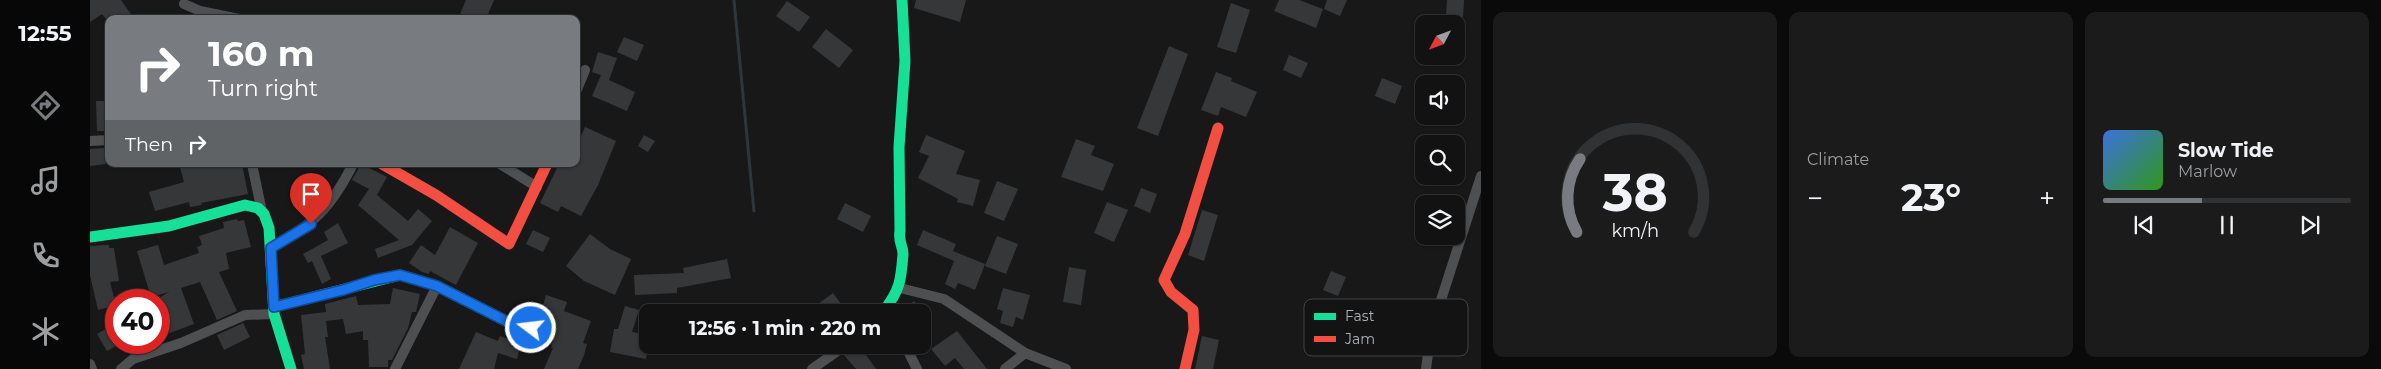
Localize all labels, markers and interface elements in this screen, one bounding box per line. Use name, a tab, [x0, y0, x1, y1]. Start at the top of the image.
north arrow	[1415, 15, 1465, 65]
map controls	[1415, 15, 1465, 245]
text: 12:55	[18, 20, 72, 47]
text: 160 m	[208, 32, 314, 75]
icon: right	[125, 35, 190, 100]
text: Turn right	[208, 75, 318, 102]
button: sound	[1415, 75, 1465, 125]
icon: directions	[28, 88, 63, 123]
icon: right	[183, 130, 211, 158]
text: Then	[125, 133, 173, 156]
button: search	[1415, 135, 1465, 185]
text: Slow Tide	[2178, 139, 2274, 162]
text: Climate	[1807, 150, 1869, 169]
text: 38	[1601, 161, 1668, 224]
text: Marlow	[2178, 162, 2237, 181]
icon: music	[28, 163, 63, 198]
pin	[290, 173, 332, 224]
text: 23°	[1901, 174, 1961, 221]
icon: arrive	[297, 180, 325, 208]
text: −	[1807, 181, 1823, 215]
text: +	[2039, 181, 2055, 215]
button: layers	[1415, 195, 1465, 245]
icon: previous	[2130, 211, 2158, 239]
icon: pause	[2213, 211, 2241, 239]
icon: next	[2296, 211, 2324, 239]
text: km/h	[1611, 220, 1659, 241]
icon: phone	[28, 238, 63, 273]
speed limit sign: 40	[105, 289, 170, 354]
legend	[1304, 299, 1468, 356]
position arrow	[504, 301, 556, 353]
text: Fast	[1345, 307, 1375, 325]
icon: climate	[28, 314, 63, 349]
text: 12:56 · 1 min · 220 m	[689, 317, 881, 340]
text: Jam	[1344, 330, 1375, 348]

